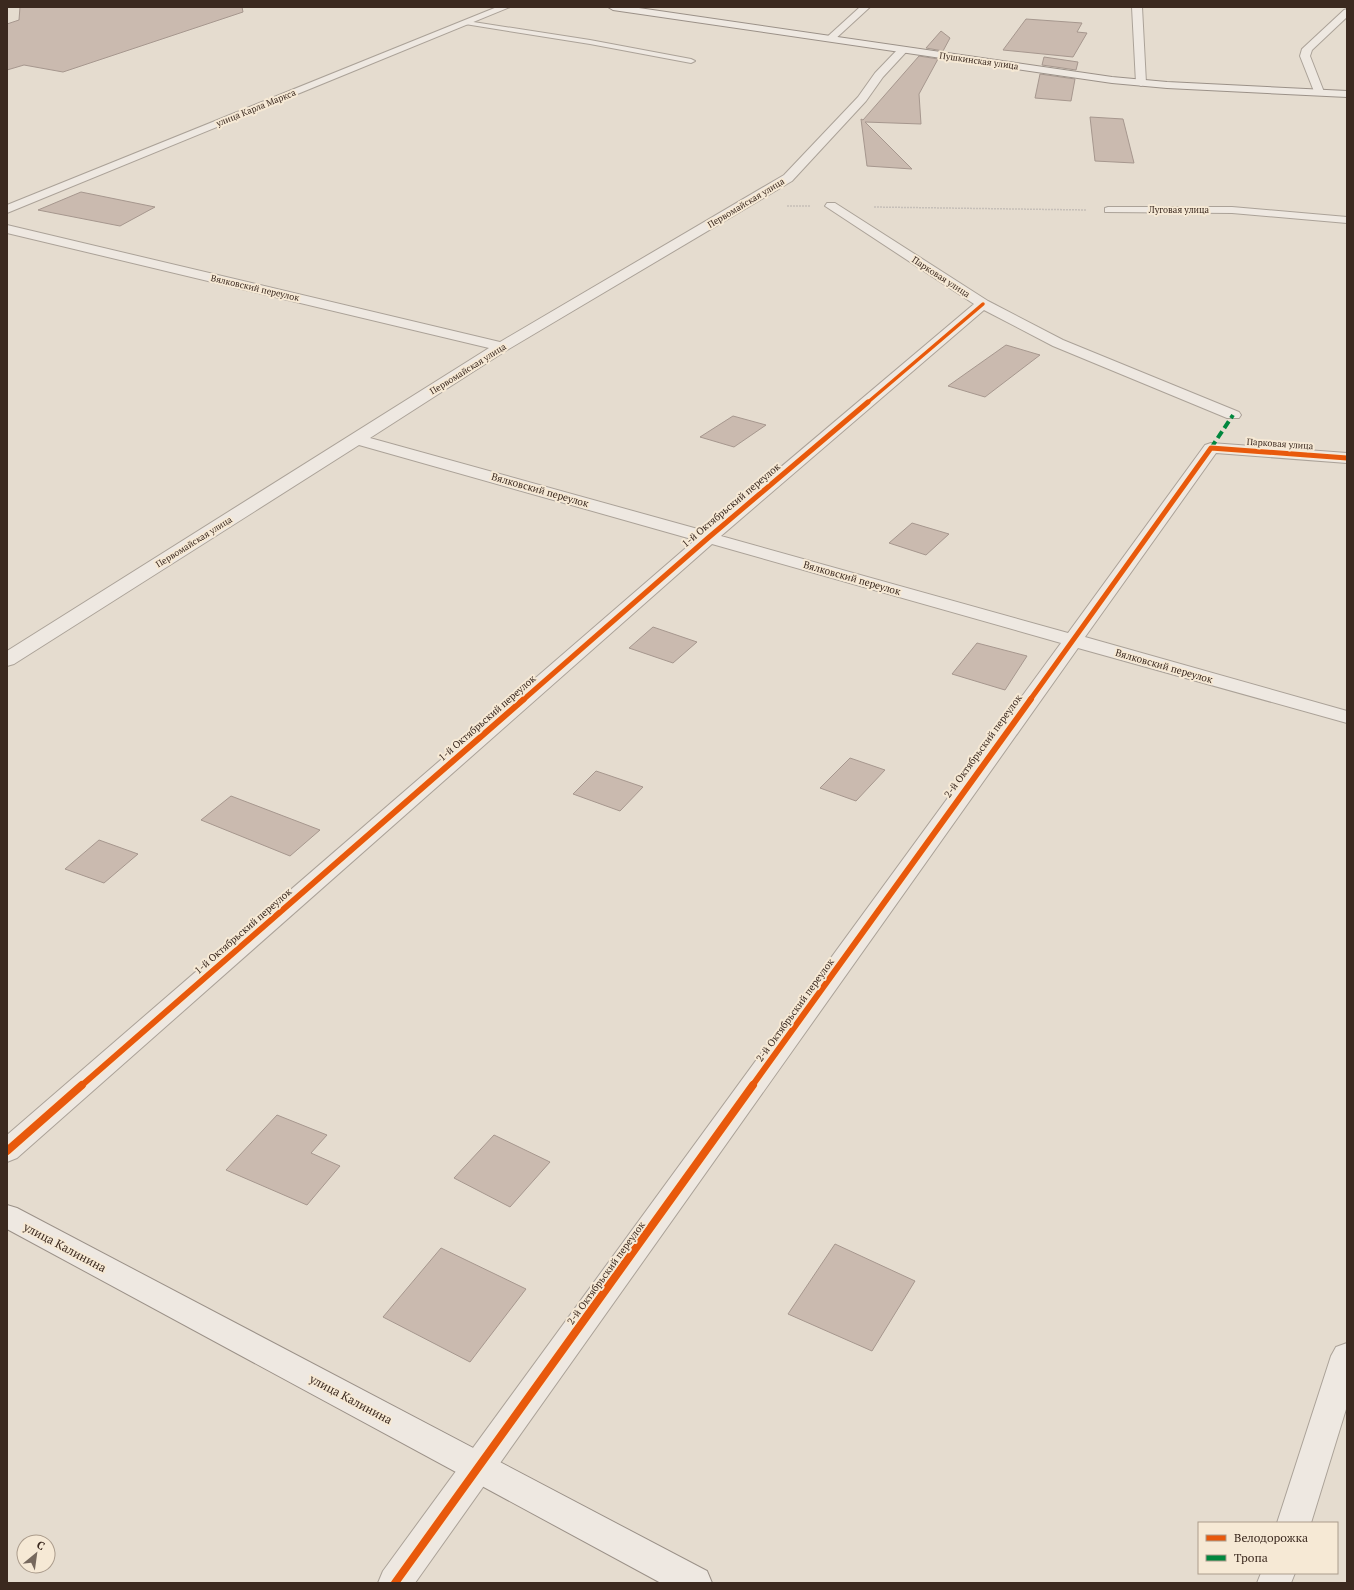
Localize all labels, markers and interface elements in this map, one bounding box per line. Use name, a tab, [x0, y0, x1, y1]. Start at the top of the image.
street label: Пушкинская улица	[939, 50, 1020, 73]
street label: улица Карла Маркса	[214, 86, 298, 130]
street label: Первомайская улица	[705, 175, 787, 231]
street label: Луговая улица	[1148, 204, 1210, 216]
street label: Парковая улица	[910, 254, 973, 300]
street label: Вялковский переулок	[210, 272, 301, 304]
street label: Первомайская улица	[428, 340, 509, 397]
street label: Парковая улица	[1246, 436, 1314, 452]
street label: 1-й Октябрьский переулок	[679, 460, 783, 550]
street label: Вялковский переулок	[490, 470, 591, 510]
street label: Первомайская улица	[154, 513, 235, 570]
street label: Вялковский переулок	[802, 558, 903, 598]
street label: Вялковский переулок	[1114, 646, 1215, 686]
street label: 1-й Октябрьский переулок	[436, 672, 539, 764]
street label: 2-й Октябрьский переулок	[941, 691, 1025, 800]
street label: 1-й Октябрьский переулок	[192, 885, 295, 977]
street label: 2-й Октябрьский переулок	[753, 955, 837, 1064]
street label: улица Калинина	[20, 1218, 109, 1275]
street label: 2-й Октябрьский переулок	[564, 1218, 648, 1327]
street label: улица Калинина	[306, 1370, 395, 1427]
legend	[1198, 1522, 1338, 1574]
text: Велодорожка	[1234, 1530, 1308, 1545]
north arrow	[16, 1534, 56, 1574]
text: С	[34, 1537, 47, 1553]
text: Тропа	[1234, 1550, 1268, 1565]

